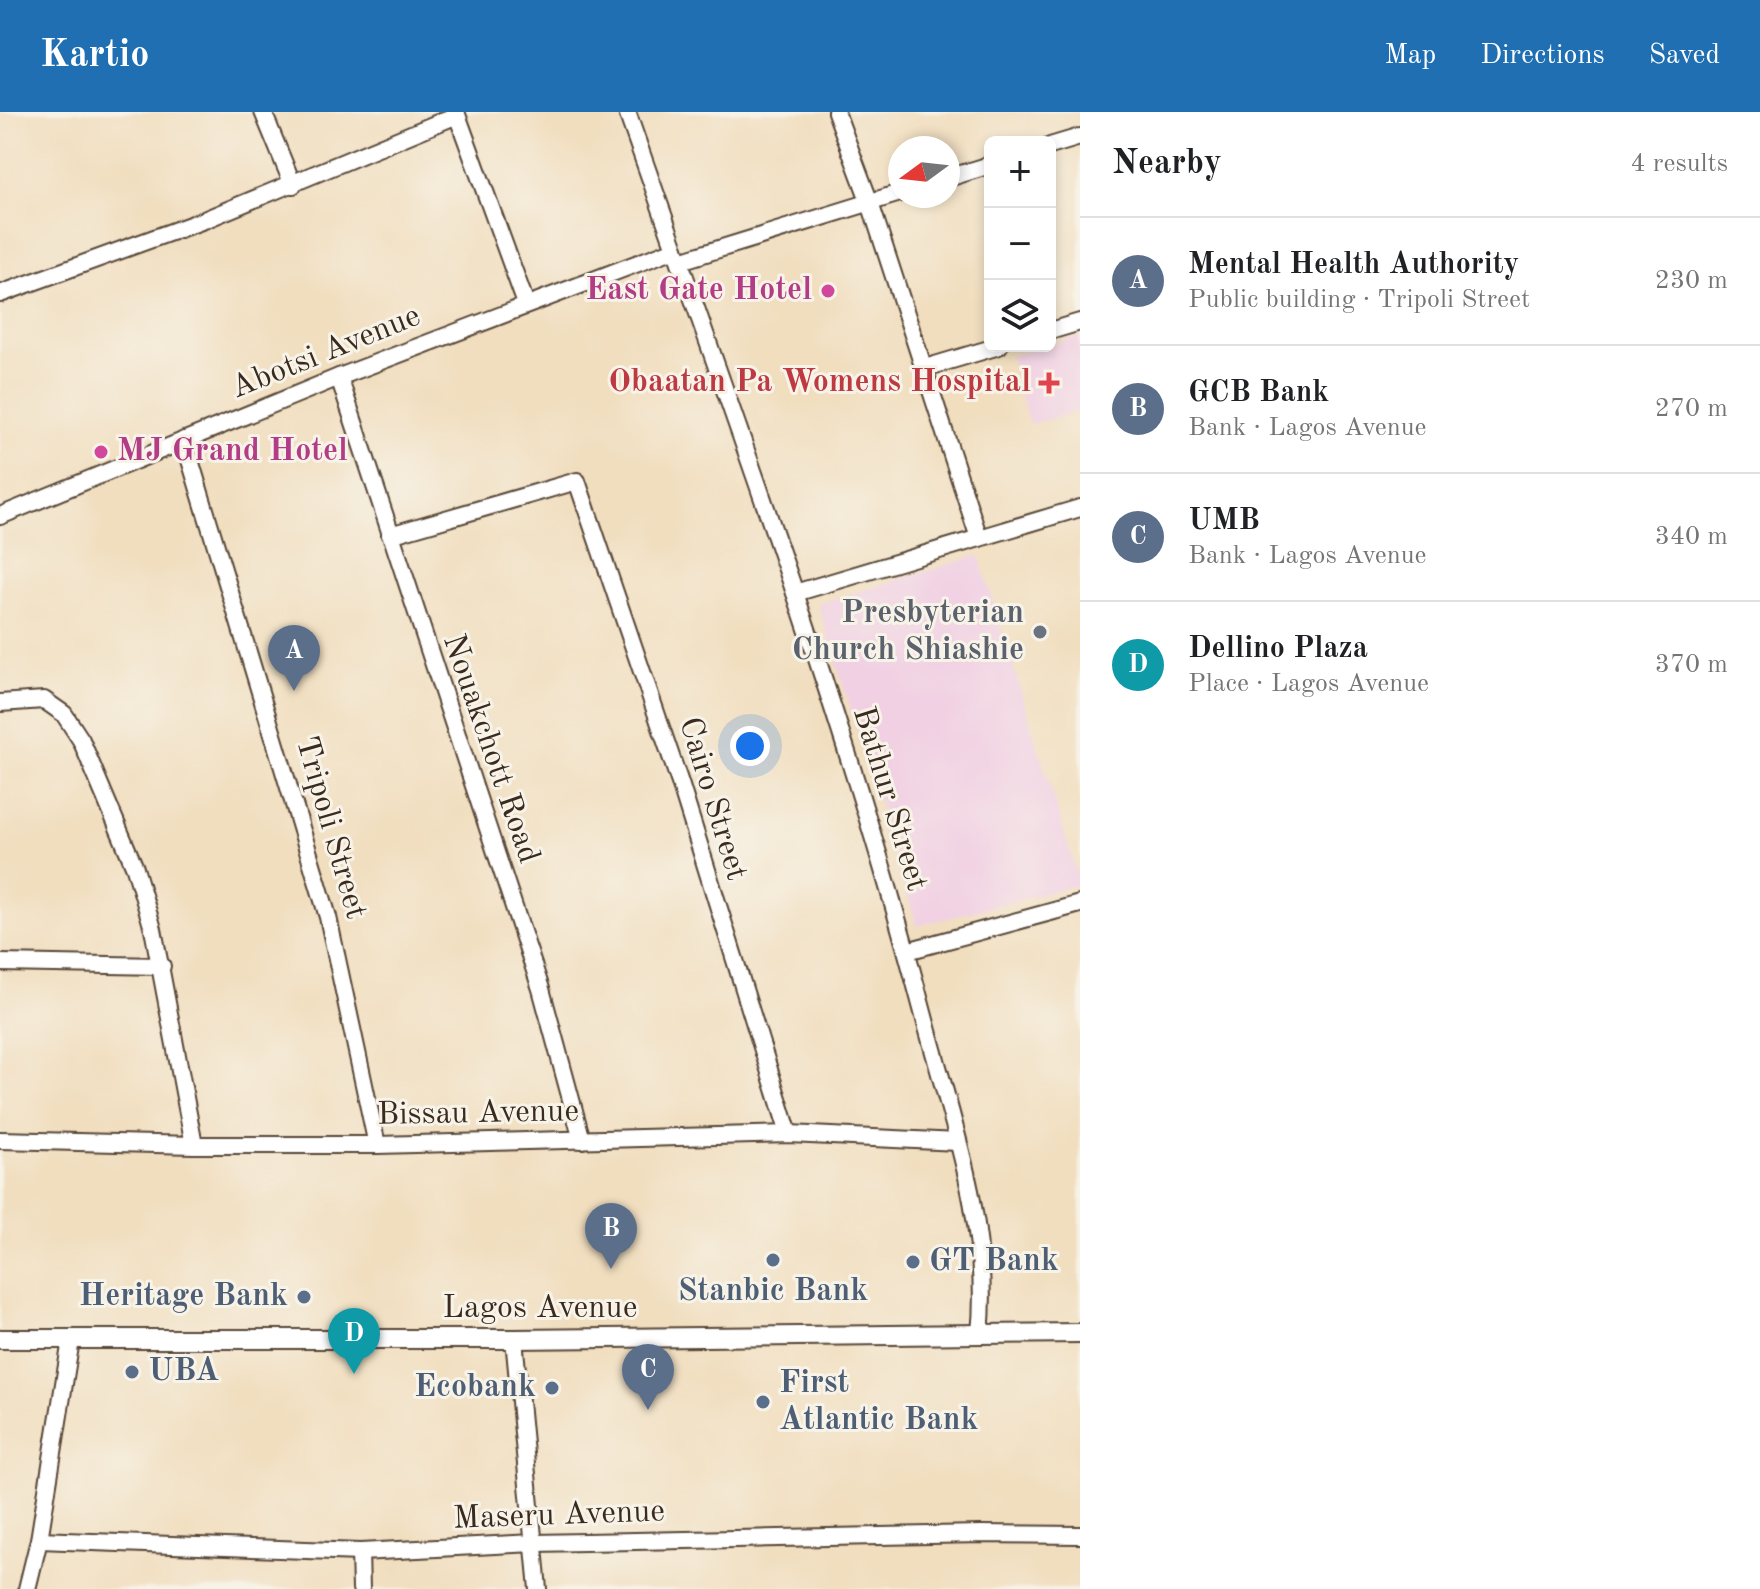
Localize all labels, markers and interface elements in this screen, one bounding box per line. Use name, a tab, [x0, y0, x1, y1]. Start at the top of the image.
text: Kartio	[40, 37, 149, 75]
text: Map	[1384, 42, 1436, 70]
text: Directions	[1480, 42, 1605, 70]
text: Saved	[1649, 42, 1720, 70]
north arrow	[888, 136, 960, 208]
map controls	[984, 136, 1056, 352]
button: +	[984, 136, 1056, 208]
text: Nearby	[1112, 147, 1222, 181]
text: 4 results	[1630, 151, 1728, 177]
button: −	[984, 208, 1056, 280]
text: Mental Health Authority	[1188, 250, 1519, 280]
text: A	[1128, 268, 1148, 294]
text: 230 m	[1655, 268, 1728, 294]
place label: East Gate Hotel	[585, 275, 812, 307]
button: layers	[984, 280, 1056, 352]
marker: East Gate Hotel	[819, 282, 837, 300]
text: Public building · Tripoli Street	[1188, 287, 1530, 313]
street label: Abotsi Avenue	[227, 301, 425, 405]
place label: Obaatan Pa Womens Hospital	[608, 367, 1031, 399]
marker: Obaatan Pa Womens Hospital	[1038, 372, 1060, 394]
text: GCB Bank	[1188, 378, 1329, 408]
text: B	[1129, 396, 1147, 422]
text: 270 m	[1655, 396, 1728, 422]
text: Bank · Lagos Avenue	[1188, 415, 1427, 441]
place label: MJ Grand Hotel	[117, 436, 348, 468]
marker: MJ Grand Hotel	[92, 443, 110, 461]
text: UMB	[1188, 506, 1260, 536]
text: C	[1129, 524, 1147, 550]
text: 340 m	[1655, 524, 1728, 550]
text: Bank · Lagos Avenue	[1188, 543, 1427, 569]
place label: Presbyterian Church Shiashie	[792, 598, 1024, 667]
marker: Presbyterian Church Shiashie	[1031, 623, 1049, 641]
pin: A	[268, 625, 320, 691]
street label: Nouakchott Road	[436, 630, 544, 868]
text: Dellino Plaza	[1188, 634, 1368, 664]
text: D	[1128, 652, 1148, 678]
text: 370 m	[1655, 652, 1728, 678]
text: Place · Lagos Avenue	[1188, 671, 1429, 697]
street label: Bathur Street	[846, 703, 932, 895]
street label: Cairo Street	[672, 714, 752, 884]
your location	[730, 726, 770, 766]
street label: Tripoli Street	[289, 733, 371, 923]
street label: Bissau Avenue	[377, 1096, 579, 1132]
pin: B	[585, 1203, 637, 1269]
place label: GT Bank	[929, 1246, 1059, 1278]
marker: Stanbic Bank	[764, 1251, 782, 1269]
marker: GT Bank	[904, 1253, 922, 1271]
place label: Stanbic Bank	[678, 1276, 868, 1308]
place label: Heritage Bank	[79, 1281, 288, 1313]
marker: Heritage Bank	[295, 1288, 313, 1306]
street label: Lagos Avenue	[443, 1293, 637, 1325]
pin: D	[328, 1308, 380, 1374]
pin: C	[622, 1344, 674, 1410]
place label: UBA	[148, 1356, 219, 1388]
marker: UBA	[123, 1363, 141, 1381]
place label: First Atlantic Bank	[779, 1368, 979, 1437]
place label: Ecobank	[414, 1372, 536, 1404]
marker: Ecobank	[543, 1379, 561, 1397]
marker: First Atlantic Bank	[754, 1393, 772, 1411]
street label: Maseru Avenue	[452, 1496, 666, 1536]

